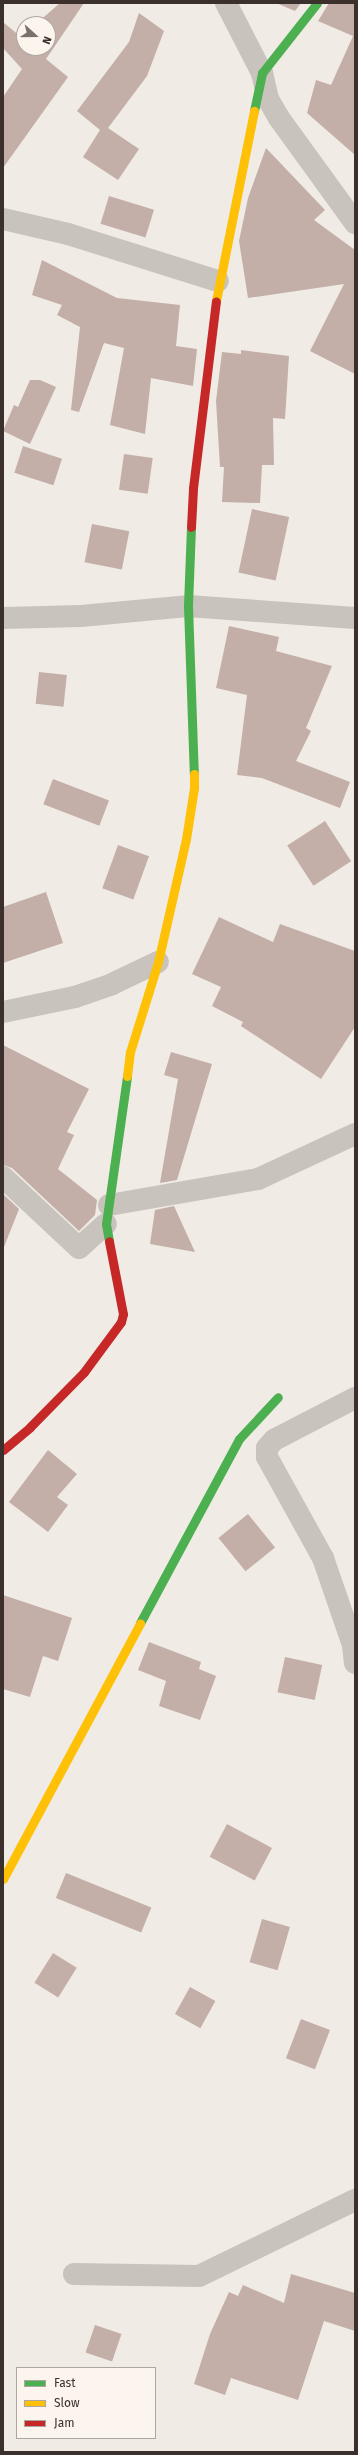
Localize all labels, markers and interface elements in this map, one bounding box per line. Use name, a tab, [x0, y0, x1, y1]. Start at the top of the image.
north arrow	[16, 16, 56, 56]
text: N	[39, 34, 54, 46]
legend	[16, 2367, 156, 2439]
text: Fast	[54, 2376, 76, 2390]
text: Slow	[54, 2396, 80, 2410]
text: Jam	[54, 2416, 74, 2430]

